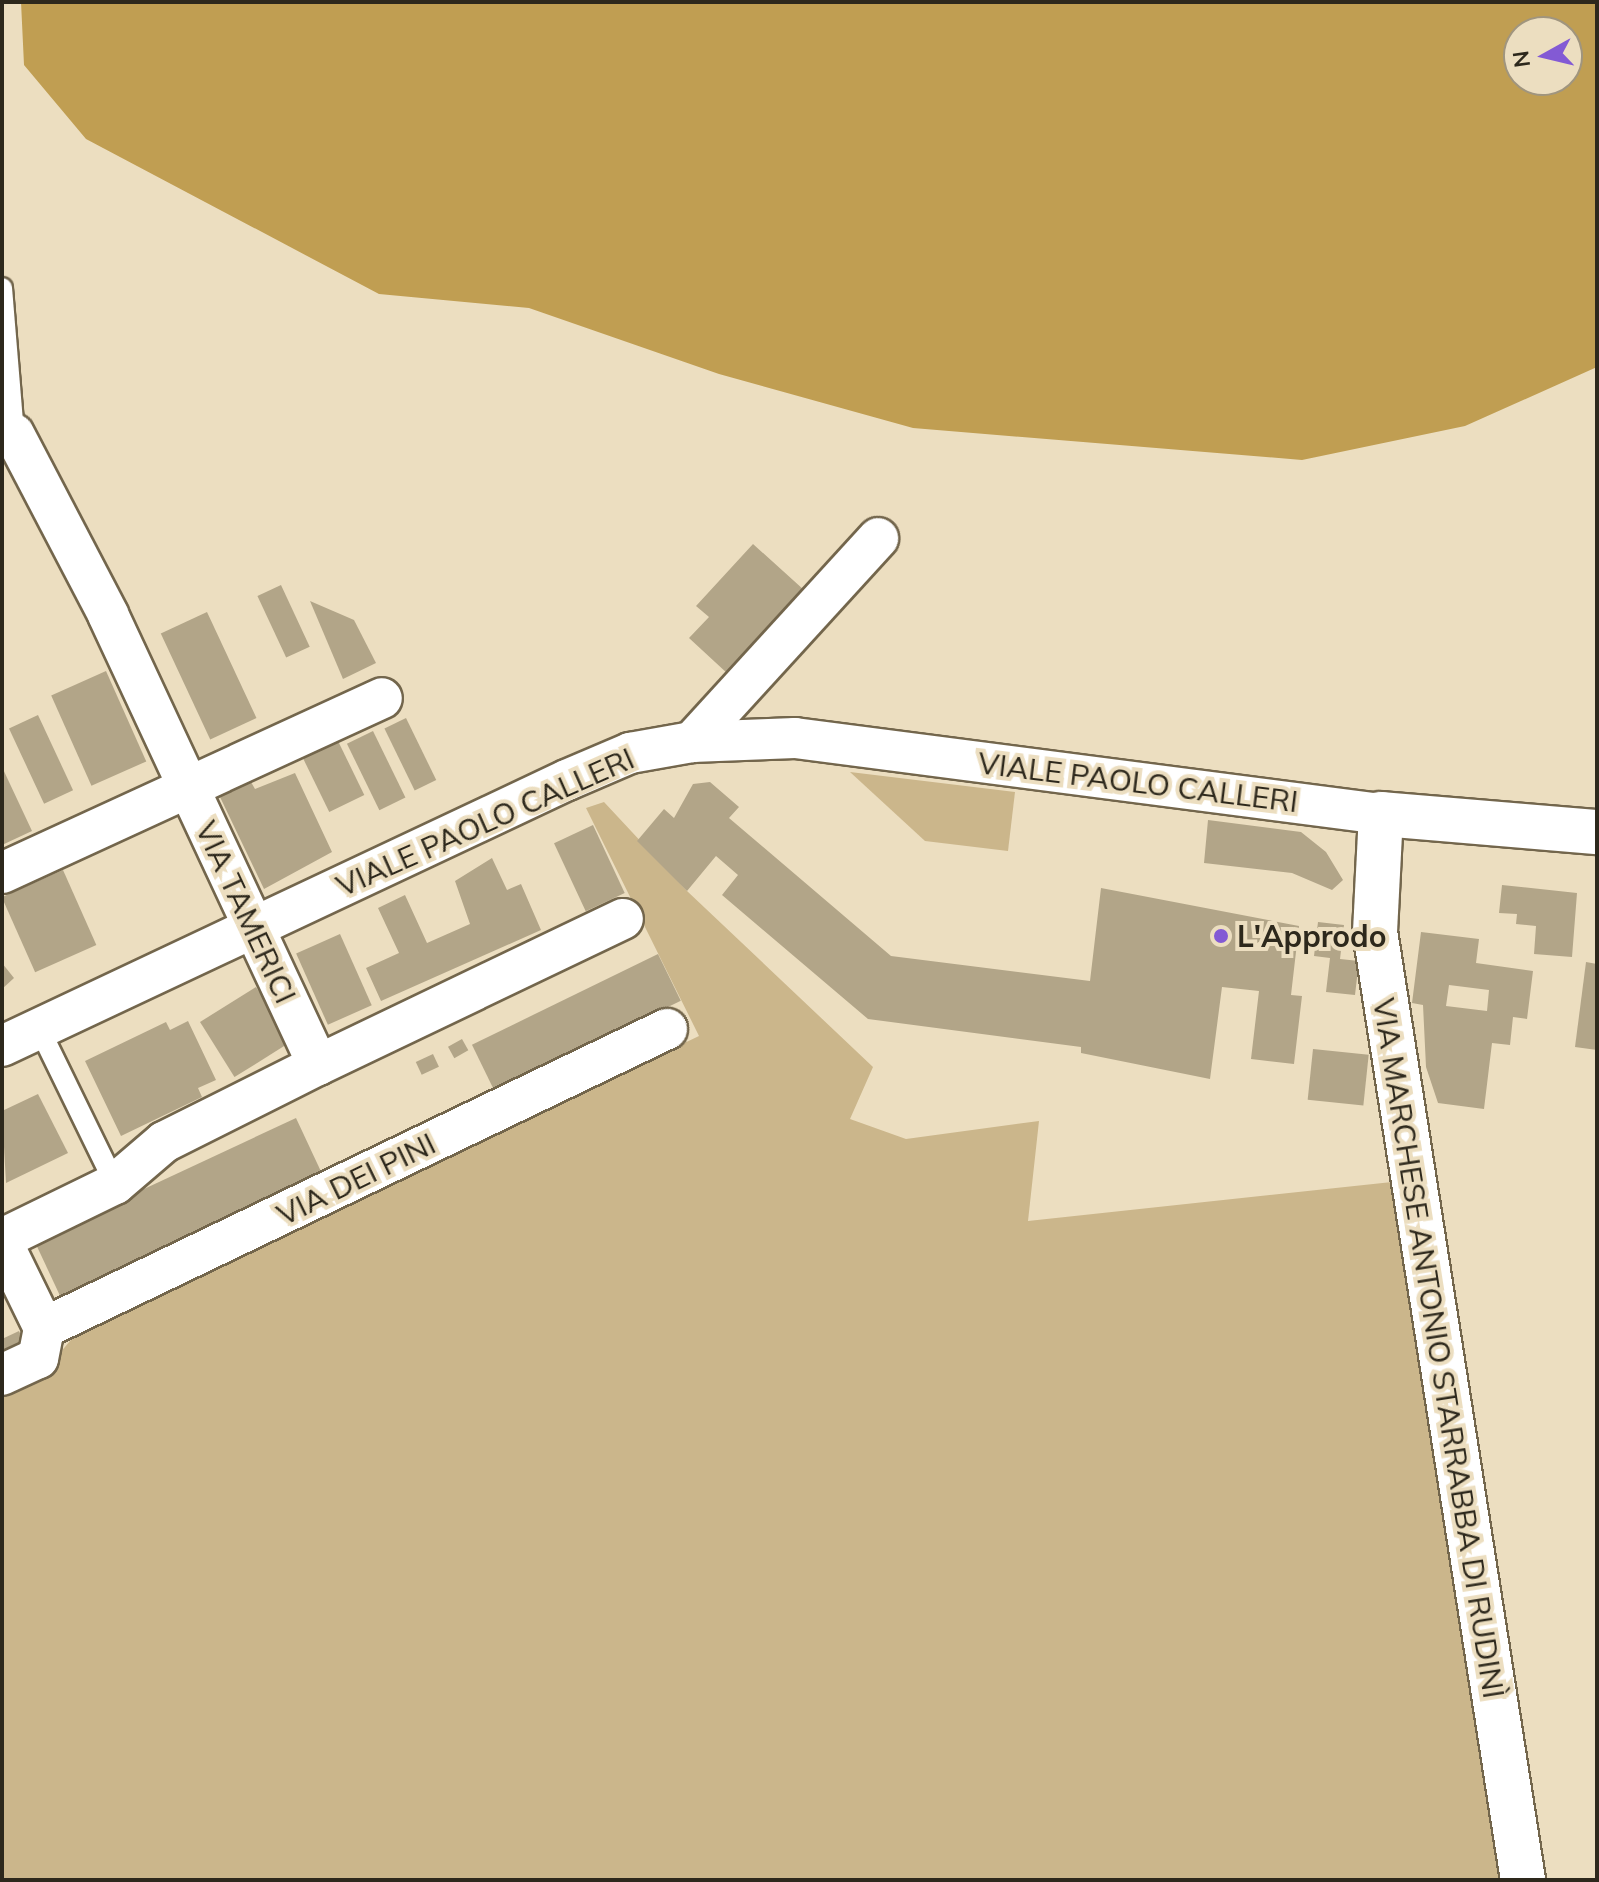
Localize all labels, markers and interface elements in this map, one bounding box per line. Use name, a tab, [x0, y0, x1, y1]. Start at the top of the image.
north arrow	[1503, 16, 1583, 96]
text: N	[1506, 49, 1536, 69]
street label: VIALE PAOLO CALLERI	[331, 740, 639, 904]
street label: VIALE PAOLO CALLERI	[976, 745, 1300, 819]
street label: VIA TAMERICI	[188, 815, 304, 1009]
place label: L'Approdo	[1237, 918, 1386, 954]
marker: L'Approdo	[1212, 927, 1230, 945]
street label: VIA MARCHESE ANTONIO STARRABBA DI RUDINÌ	[1366, 995, 1512, 1701]
street label: VIA DEI PINI	[271, 1125, 441, 1233]

